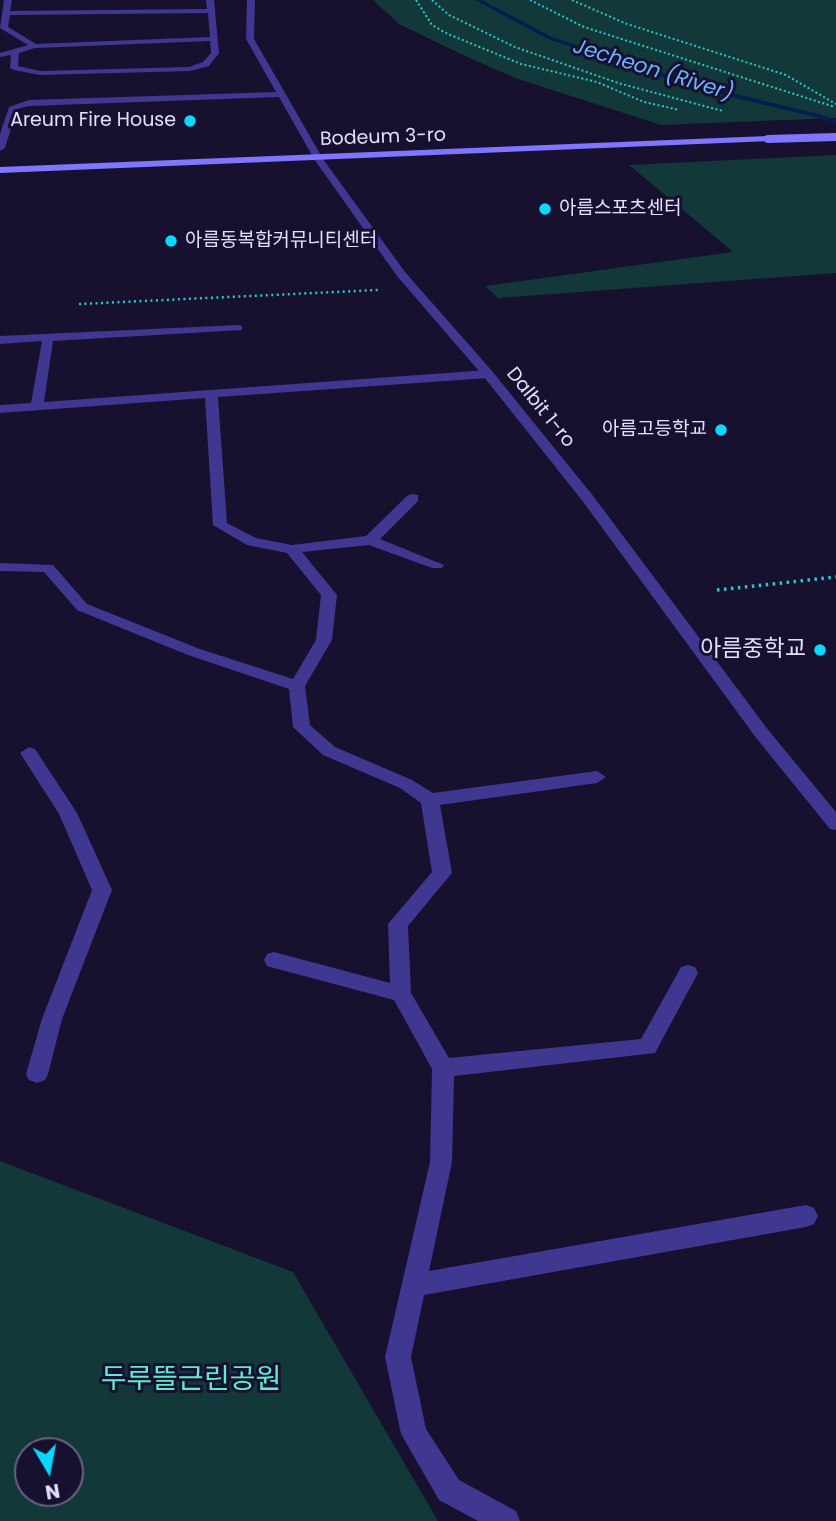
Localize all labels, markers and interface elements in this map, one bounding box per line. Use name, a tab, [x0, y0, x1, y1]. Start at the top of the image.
water label: Jecheon (River)	[570, 35, 736, 107]
place label: Areum Fire House	[10, 110, 176, 132]
marker: Areum Fire House	[182, 113, 198, 129]
street label: Bodeum 3-ro	[320, 124, 446, 152]
place label: 아름스포츠센터	[559, 198, 681, 220]
marker: 아름스포츠센터	[537, 201, 553, 217]
place label: 아름동복합커뮤니티센터	[185, 230, 377, 252]
marker: 아름동복합커뮤니티센터	[163, 233, 179, 249]
street label: Dalbit 1-ro	[501, 363, 579, 453]
place label: 아름고등학교	[602, 419, 707, 441]
marker: 아름고등학교	[713, 422, 729, 438]
place label: 아름중학교	[700, 636, 806, 664]
marker: 아름중학교	[812, 642, 828, 658]
park label: 두루뜰근린공원	[101, 1364, 281, 1398]
north arrow	[14, 1437, 84, 1507]
text: N	[43, 1477, 62, 1506]

